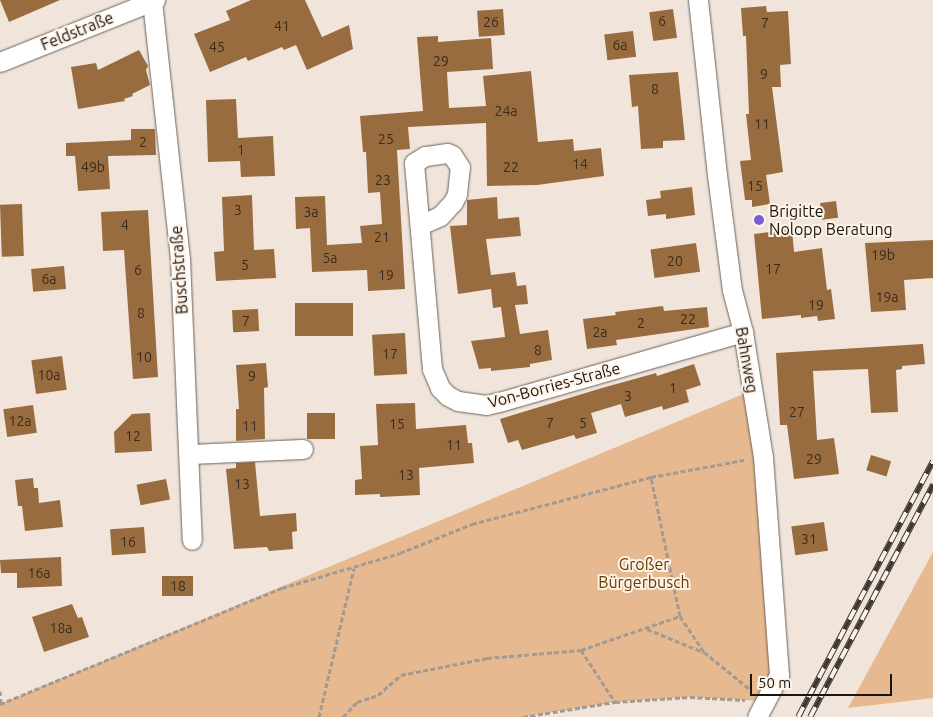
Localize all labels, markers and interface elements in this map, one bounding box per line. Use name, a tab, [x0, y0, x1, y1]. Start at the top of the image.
street label: Feldstraße	[38, 8, 116, 54]
house number: 6	[658, 13, 666, 29]
house number: 26	[483, 14, 499, 30]
house number: 7	[761, 15, 769, 31]
house number: 41	[274, 18, 290, 34]
house number: 6a	[612, 37, 628, 53]
house number: 45	[209, 39, 225, 55]
house number: 29	[433, 53, 449, 69]
house number: 9	[760, 66, 768, 82]
house number: 8	[651, 81, 659, 97]
house number: 24a	[495, 103, 517, 119]
house number: 11	[754, 116, 770, 132]
house number: 25	[378, 131, 394, 147]
house number: 2	[139, 134, 147, 150]
house number: 1	[237, 142, 245, 158]
house number: 14	[572, 156, 588, 172]
house number: 49b	[81, 159, 105, 175]
house number: 22	[503, 159, 519, 175]
house number: 23	[375, 172, 391, 188]
house number: 15	[747, 178, 763, 194]
place label: Brigitte Nolopp Beratung	[769, 201, 893, 239]
house number: 3	[234, 202, 242, 218]
house number: 3a	[303, 204, 319, 220]
marker: Brigitte Nolopp Beratung	[753, 214, 765, 226]
house number: 4	[121, 217, 129, 233]
street label: Buschstraße	[166, 225, 192, 315]
house number: 21	[374, 229, 390, 245]
house number: 19b	[871, 247, 895, 263]
house number: 5a	[322, 250, 338, 266]
house number: 20	[667, 253, 683, 269]
house number: 5	[241, 257, 249, 273]
house number: 17	[765, 261, 781, 277]
house number: 6	[134, 262, 142, 278]
house number: 19	[378, 267, 394, 283]
house number: 6a	[41, 271, 57, 287]
house number: 19a	[876, 289, 898, 305]
house number: 19	[808, 297, 824, 313]
house number: 8	[137, 305, 145, 321]
house number: 22	[680, 311, 696, 327]
house number: 7	[242, 313, 250, 329]
house number: 2	[637, 315, 645, 331]
house number: 2a	[592, 324, 608, 340]
street label: Bahnweg	[732, 325, 762, 395]
house number: 8	[534, 342, 542, 358]
house number: 17	[382, 346, 398, 362]
house number: 10	[136, 349, 152, 365]
street label: Von-Borries-Straße	[486, 358, 622, 412]
house number: 10a	[38, 367, 60, 383]
house number: 9	[248, 368, 256, 384]
house number: 1	[669, 380, 677, 396]
house number: 3	[624, 388, 632, 404]
house number: 27	[789, 404, 805, 420]
house number: 12a	[9, 413, 31, 429]
house number: 7	[546, 415, 554, 431]
house number: 5	[579, 415, 587, 431]
house number: 15	[389, 416, 405, 432]
house number: 11	[242, 418, 258, 434]
house number: 12	[125, 428, 141, 444]
house number: 11	[446, 437, 462, 453]
house number: 29	[806, 451, 822, 467]
house number: 13	[398, 467, 414, 483]
house number: 13	[234, 476, 250, 492]
house number: 31	[801, 531, 817, 547]
house number: 16	[120, 534, 136, 550]
park label: Großer Bürgerbusch	[598, 554, 690, 592]
house number: 16a	[28, 565, 50, 581]
house number: 18	[170, 578, 186, 594]
house number: 18a	[50, 620, 72, 636]
scale bar	[753, 664, 896, 696]
text: 50 m	[758, 674, 791, 691]

